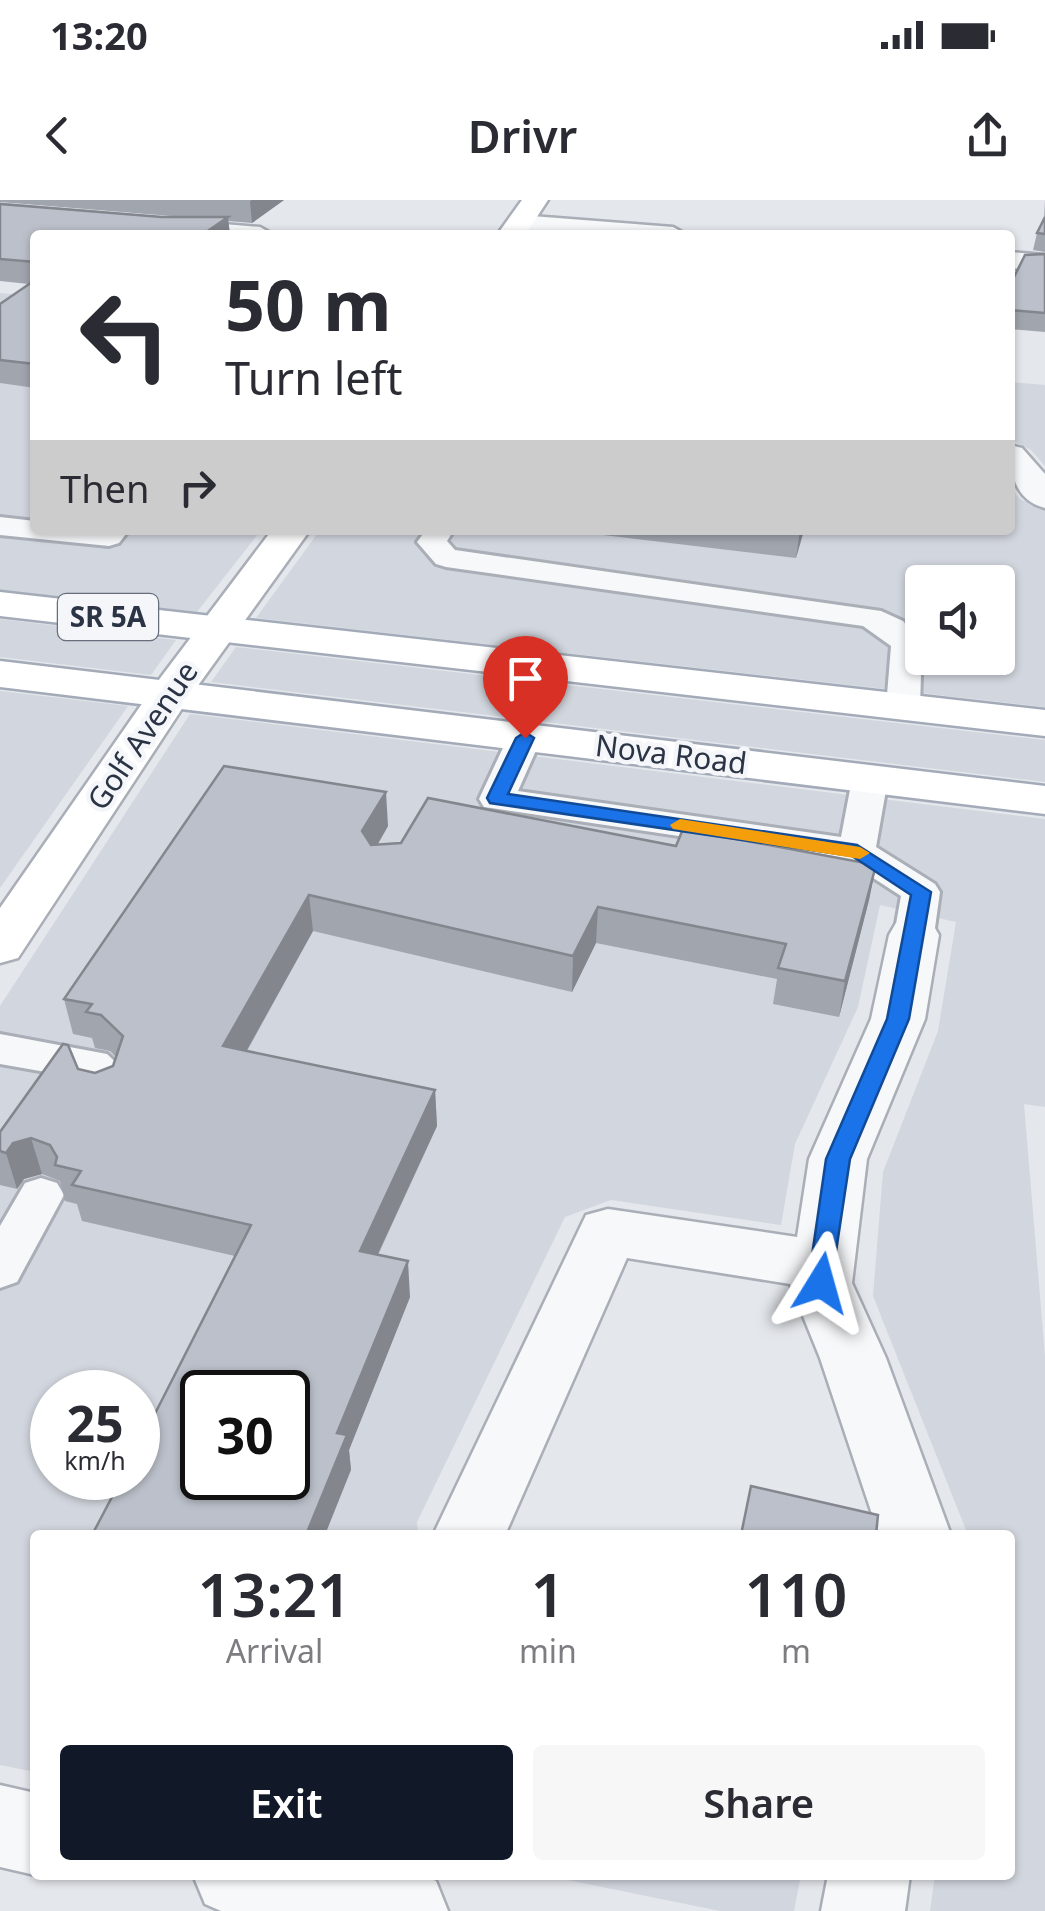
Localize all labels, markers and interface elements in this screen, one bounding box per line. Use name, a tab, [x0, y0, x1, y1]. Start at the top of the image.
text: 13:20	[50, 9, 148, 61]
text: Drivr	[468, 105, 577, 166]
icon: back	[30, 108, 85, 163]
icon: share	[960, 108, 1015, 163]
text: 50 m	[225, 256, 392, 352]
icon: left	[60, 270, 190, 400]
text: Turn left	[225, 347, 402, 408]
icon: right	[170, 460, 225, 515]
text: Then	[60, 462, 150, 514]
map controls	[905, 565, 1015, 675]
button: sound	[905, 565, 1015, 675]
road number: SR 5A	[58, 594, 158, 640]
pin	[483, 636, 568, 739]
icon: arrive	[498, 651, 553, 706]
street label: Golf Avenue	[77, 653, 207, 818]
street label: Nova Road	[593, 724, 749, 783]
position arrow	[769, 1231, 873, 1335]
speed limit sign: 30	[180, 1370, 310, 1500]
text: 25	[66, 1389, 124, 1457]
text: km/h	[64, 1443, 126, 1477]
text: 13:21	[198, 1553, 351, 1635]
text: 1	[531, 1553, 565, 1635]
text: 110	[744, 1553, 847, 1635]
text: Arrival	[226, 1629, 323, 1672]
text: min	[519, 1629, 577, 1672]
text: m	[781, 1629, 811, 1672]
button: Exit	[60, 1745, 513, 1860]
button: Share	[533, 1745, 985, 1860]

